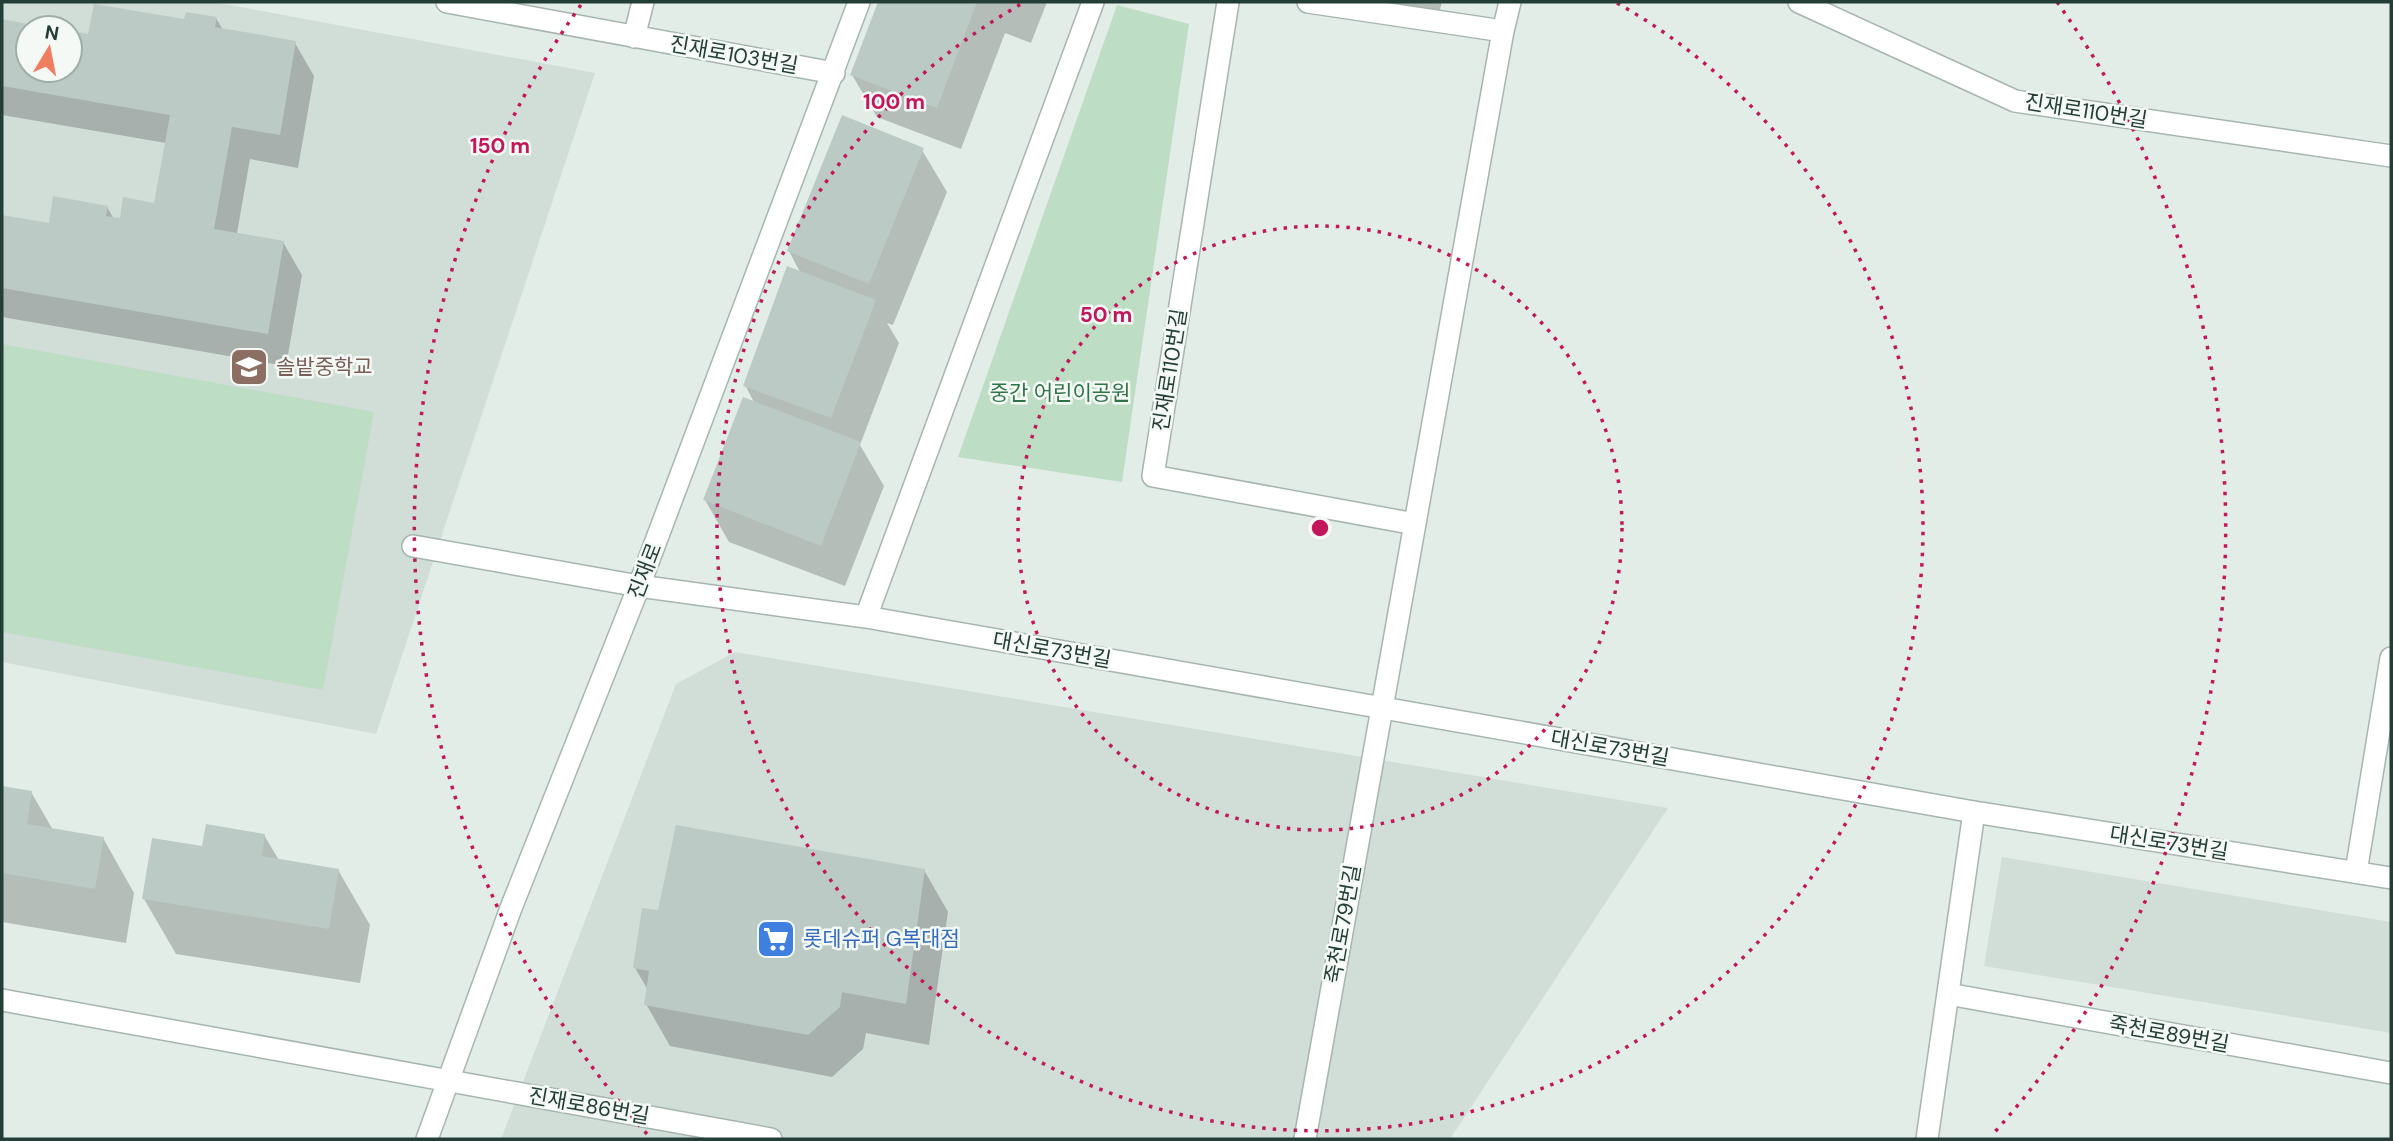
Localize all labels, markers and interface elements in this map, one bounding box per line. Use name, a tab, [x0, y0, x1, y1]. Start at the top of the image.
north arrow	[14, 14, 84, 84]
text: N	[43, 19, 61, 46]
street label: 진재로103번길	[668, 30, 800, 80]
street label: 진재로110번길	[2023, 87, 2149, 135]
text: 100 m	[863, 88, 925, 116]
text: 150 m	[470, 132, 530, 160]
text: 50 m	[1080, 301, 1132, 329]
street label: 진재로110번길	[1146, 307, 1194, 433]
school or university icon: 솔밭중학교	[228, 346, 270, 388]
place label: 솔밭중학교	[276, 353, 373, 381]
park label: 중간 어린이공원	[990, 379, 1130, 407]
centre of rings	[1308, 516, 1332, 540]
street label: 진재로	[622, 539, 668, 603]
street label: 대신로73번길	[991, 626, 1113, 674]
street label: 대신로73번길	[1549, 724, 1671, 772]
street label: 대신로73번길	[2108, 820, 2230, 866]
street label: 죽천로79번길	[1319, 862, 1367, 986]
supermarket icon: 롯데슈퍼 G복대점	[755, 918, 797, 960]
place label: 롯데슈퍼 G복대점	[803, 925, 960, 953]
street label: 죽천로89번길	[2107, 1010, 2231, 1058]
street label: 진재로86번길	[526, 1082, 652, 1130]

